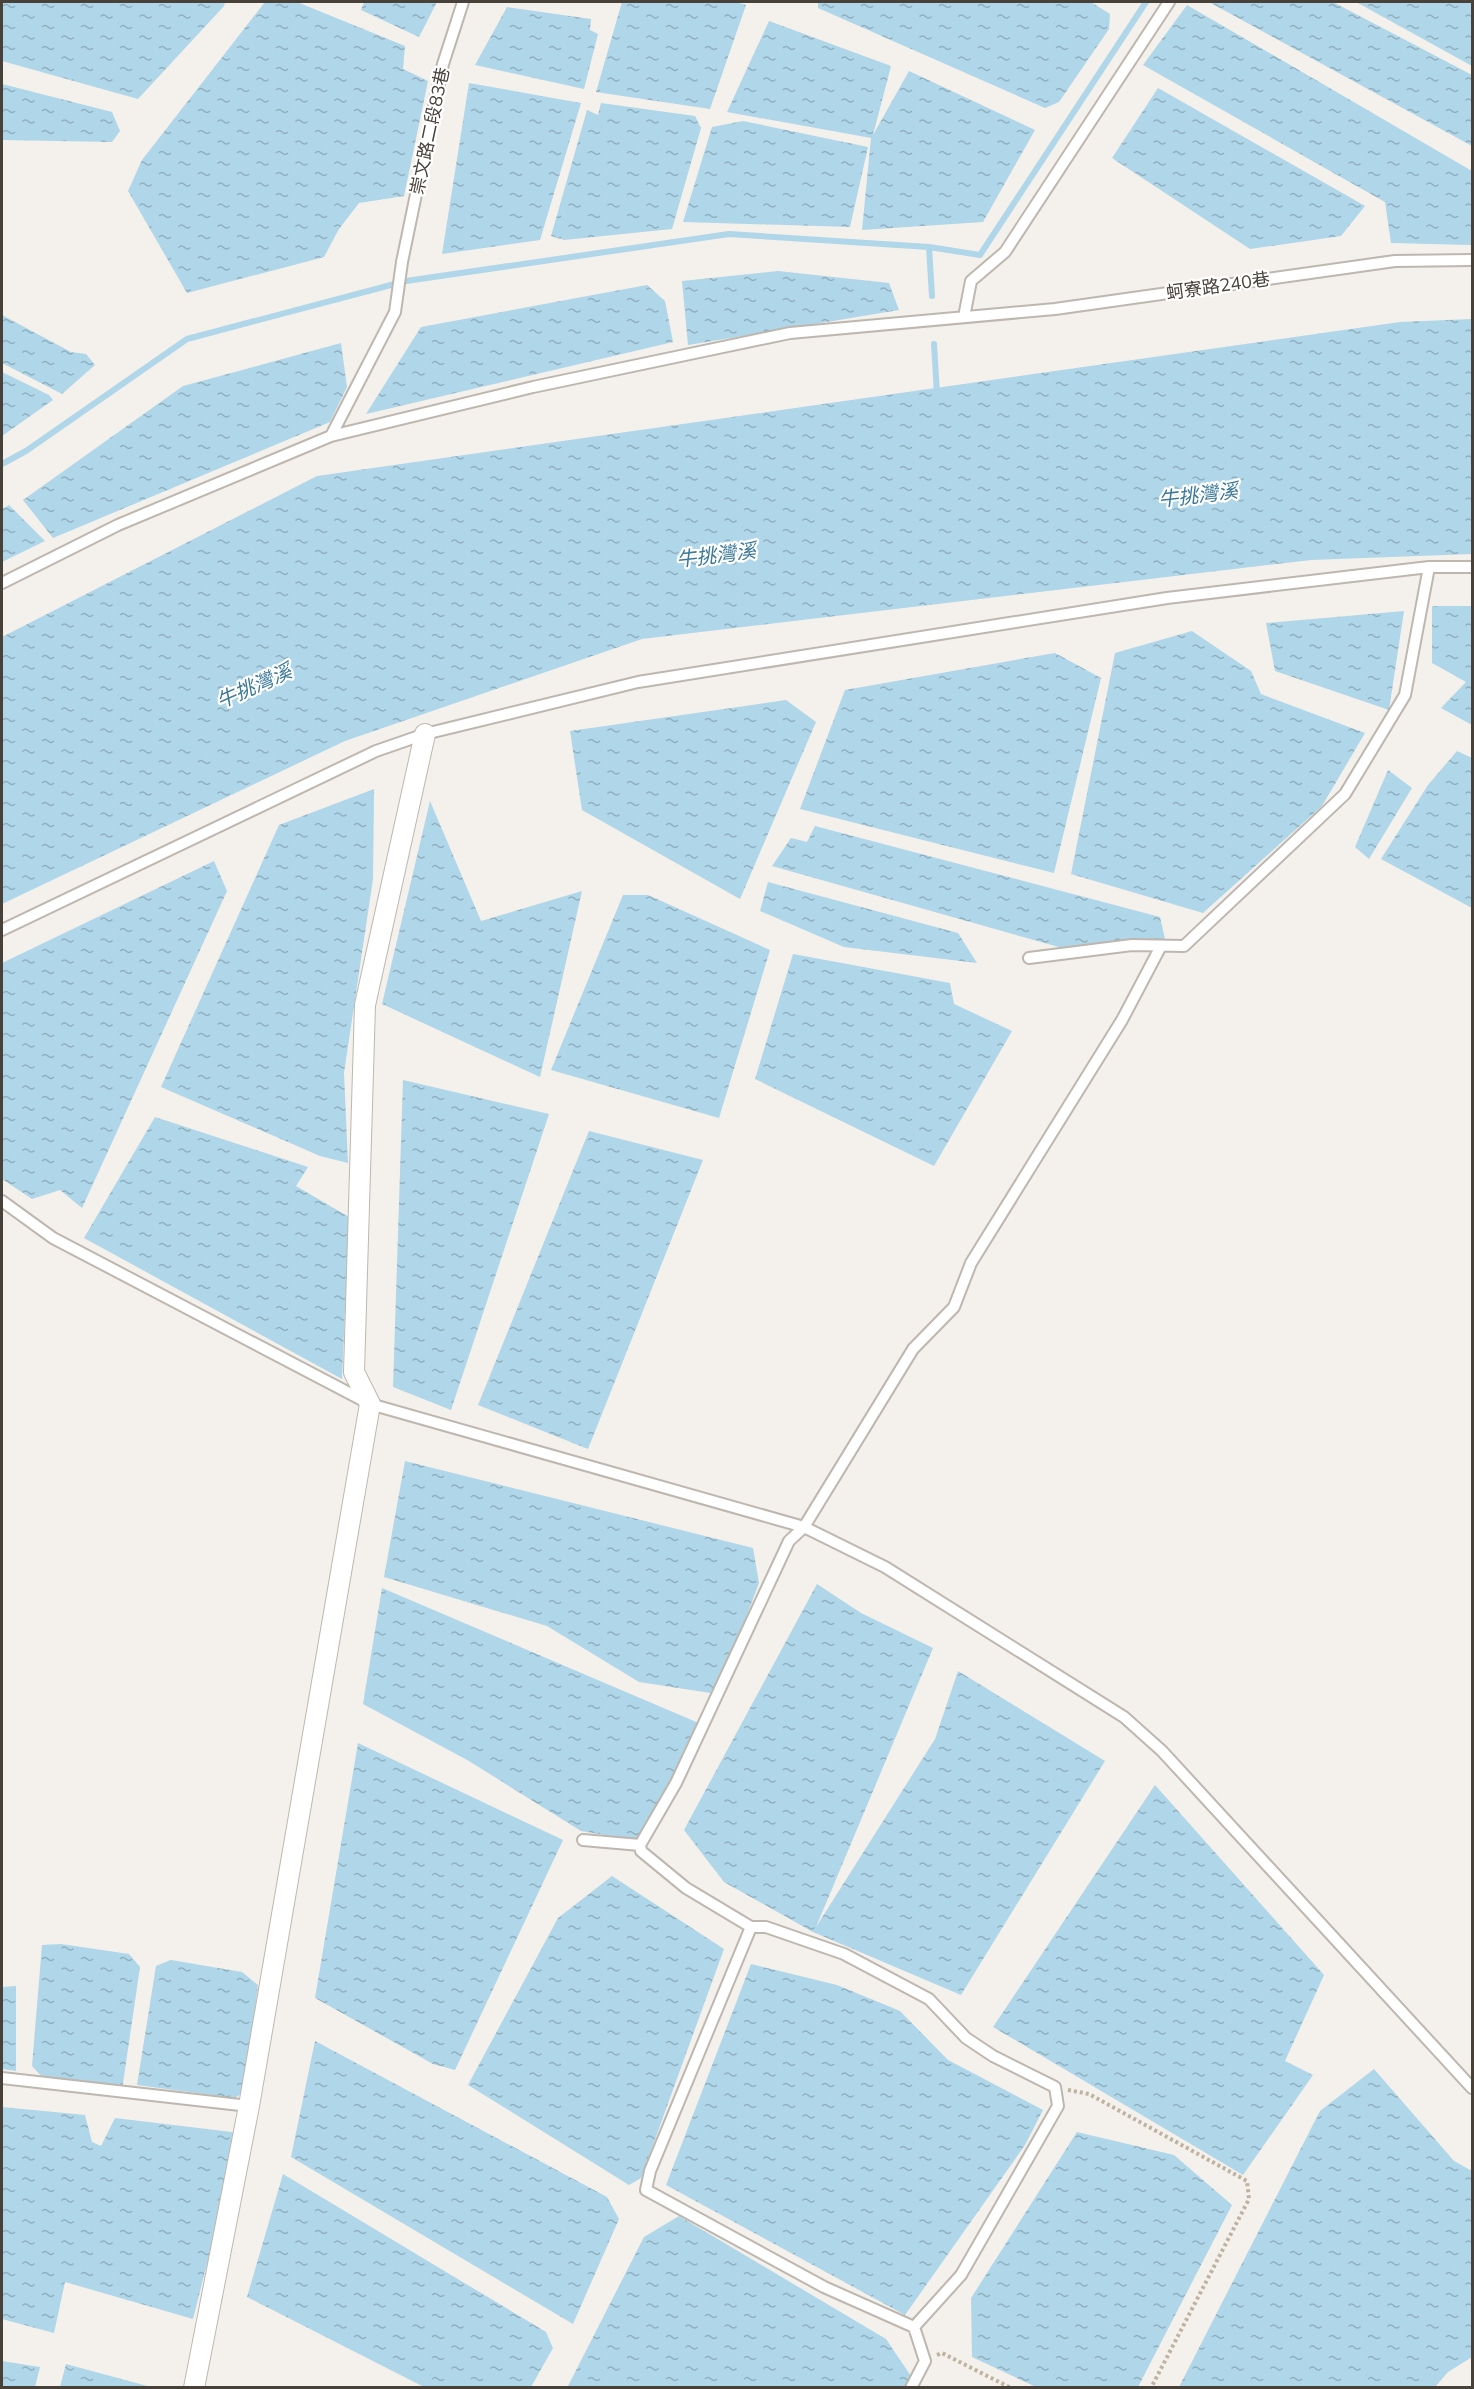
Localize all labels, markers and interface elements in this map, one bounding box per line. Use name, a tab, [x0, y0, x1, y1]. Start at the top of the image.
street label: 崇文路二段83巷	[405, 65, 454, 197]
street label: 蚵寮路240巷	[1165, 267, 1271, 304]
water label: 牛挑灣溪	[1157, 477, 1242, 512]
water label: 牛挑灣溪	[675, 537, 760, 572]
water label: 牛挑灣溪	[212, 657, 298, 713]

